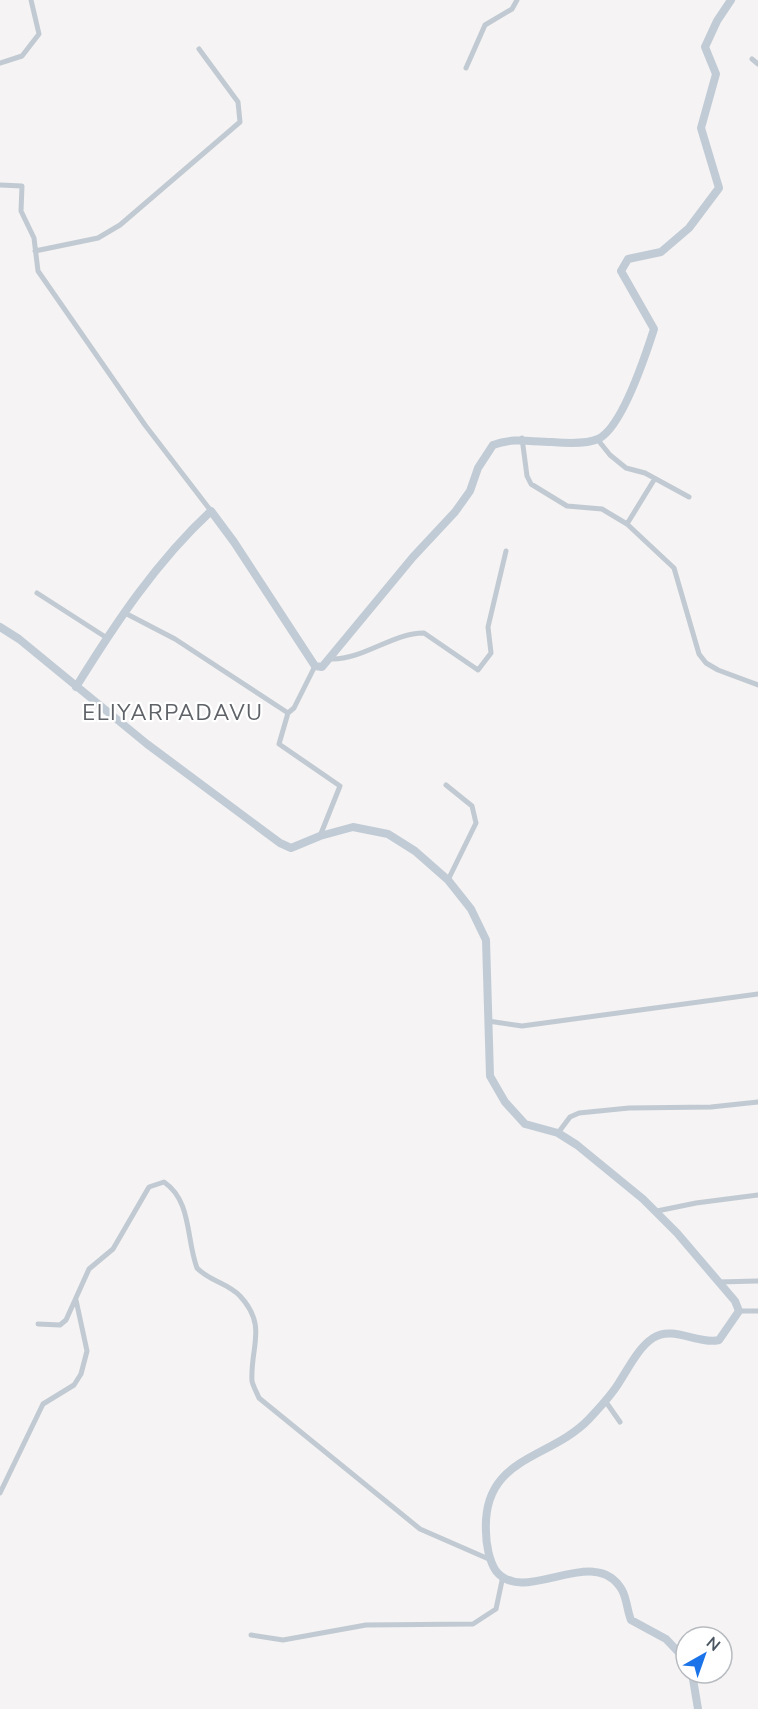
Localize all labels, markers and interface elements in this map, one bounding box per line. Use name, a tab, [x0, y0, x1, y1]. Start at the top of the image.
district label: ELIYARPADAVU	[82, 698, 264, 728]
north arrow	[674, 1625, 734, 1685]
text: N	[701, 1632, 725, 1657]

